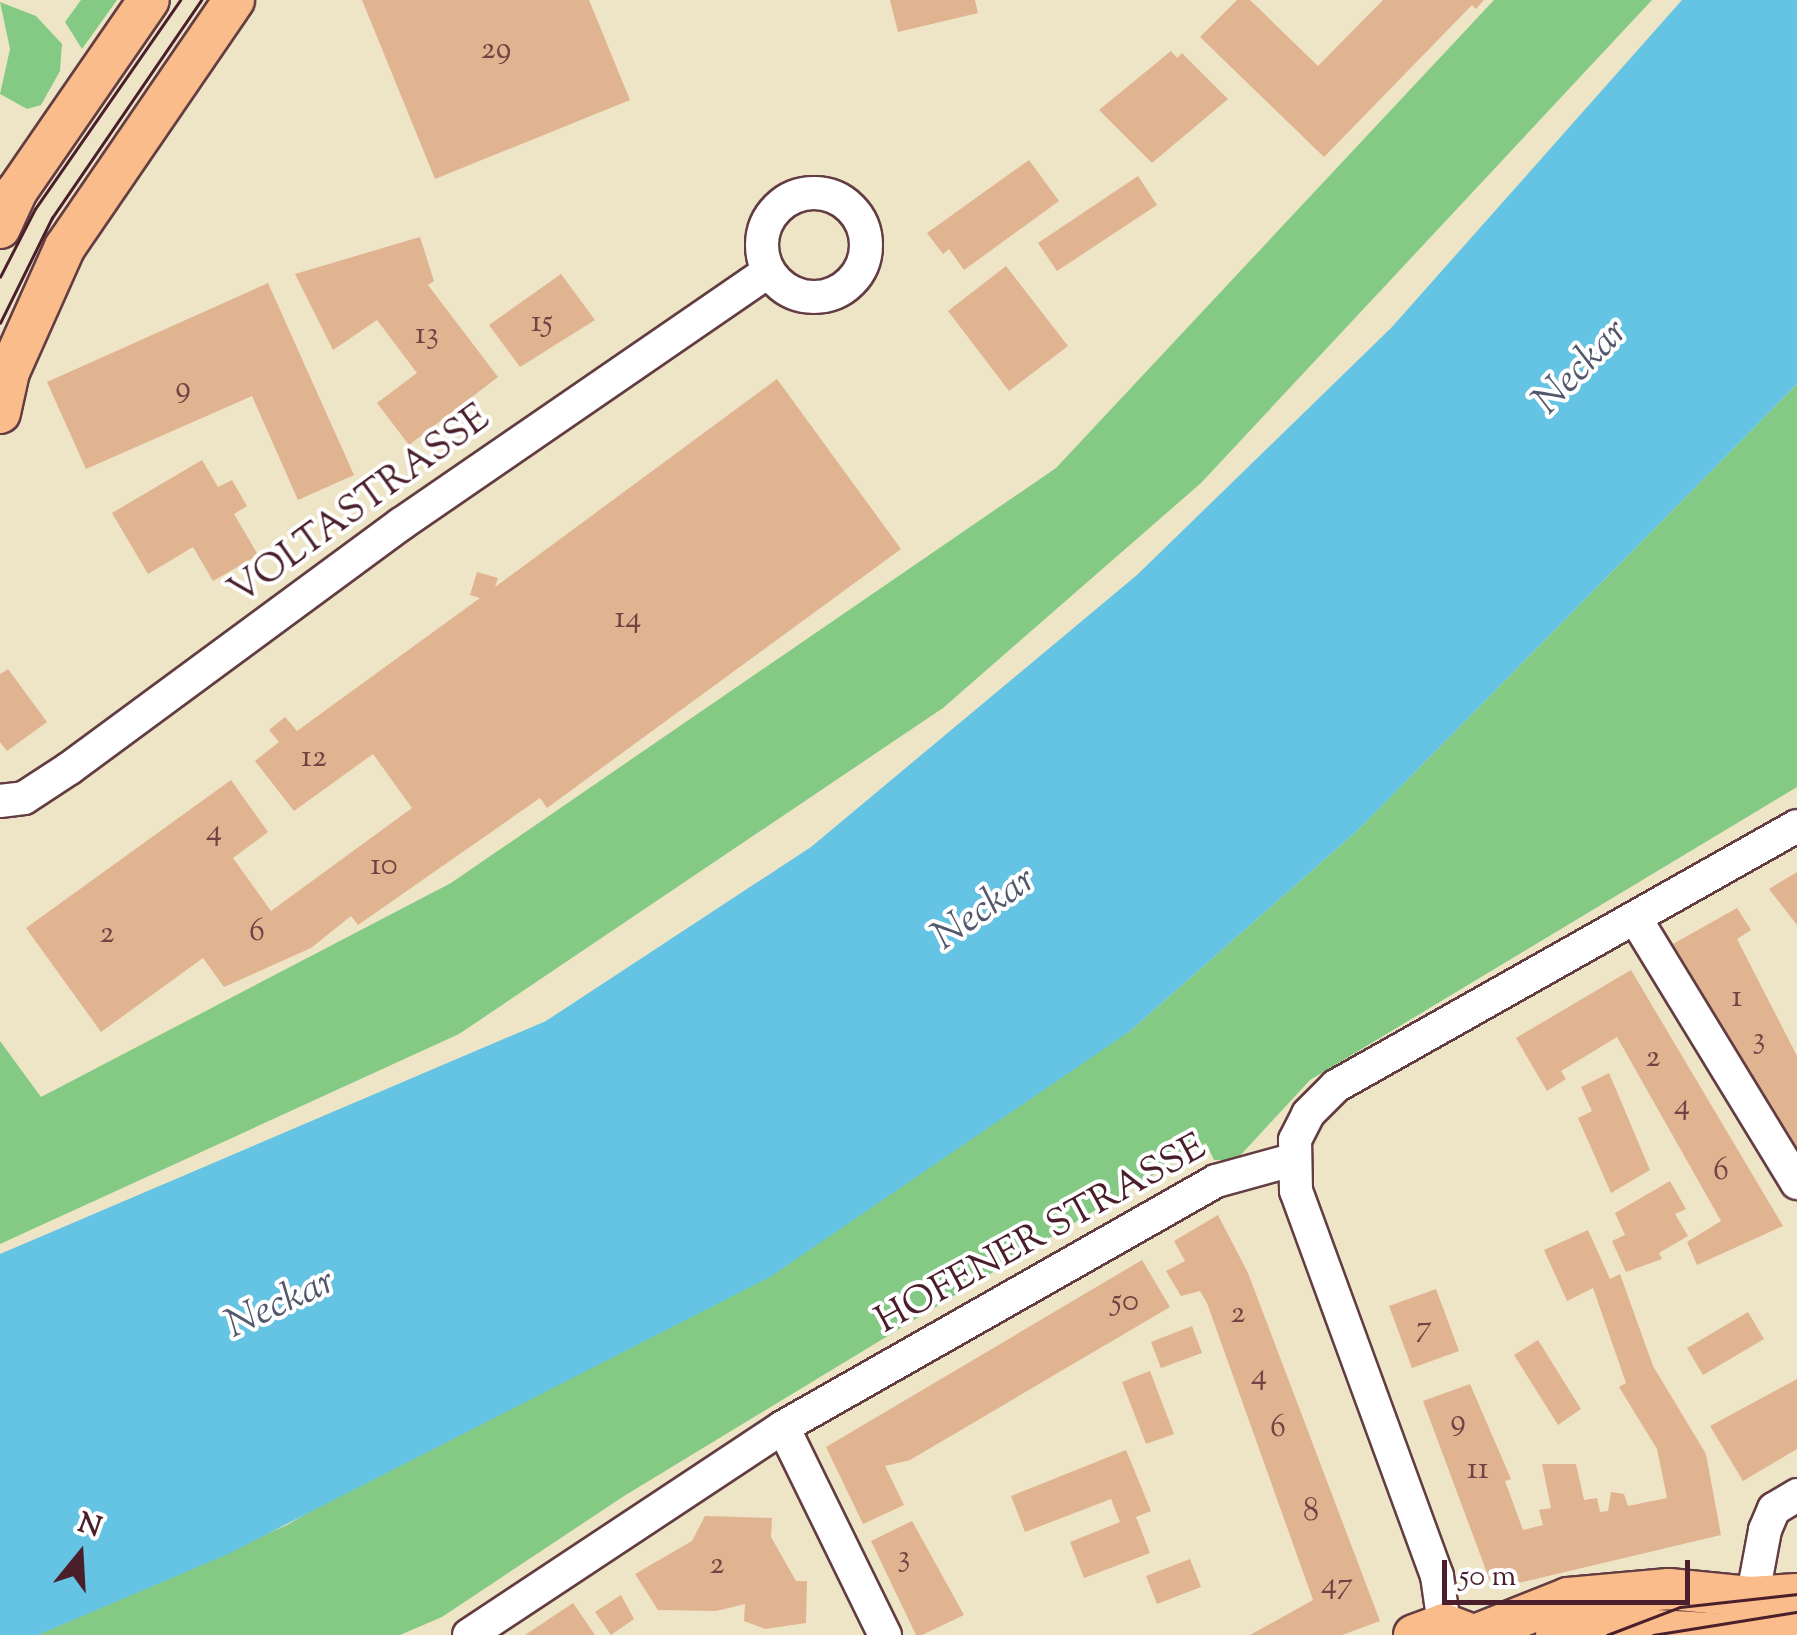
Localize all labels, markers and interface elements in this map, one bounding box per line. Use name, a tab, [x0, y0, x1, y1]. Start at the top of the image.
house number: 29	[481, 31, 511, 69]
house number: 15	[531, 304, 553, 342]
water label: Neckar	[1525, 310, 1639, 426]
house number: 13	[415, 316, 439, 354]
house number: 9	[175, 370, 191, 408]
street label: VOLTASTRASSE	[222, 397, 500, 617]
house number: 14	[614, 600, 642, 638]
house number: 12	[301, 739, 327, 777]
house number: 4	[206, 813, 222, 851]
house number: 10	[370, 847, 398, 885]
water label: Neckar	[924, 857, 1046, 963]
house number: 6	[249, 913, 265, 951]
house number: 2	[100, 915, 114, 953]
house number: 1	[1732, 979, 1742, 1017]
house number: 3	[1753, 1021, 1765, 1059]
house number: 2	[1646, 1039, 1660, 1077]
house number: 4	[1674, 1087, 1690, 1125]
street label: HOFENER STRASSE	[869, 1126, 1215, 1346]
house number: 6	[1713, 1152, 1729, 1190]
water label: Neckar	[219, 1259, 343, 1351]
house number: 50	[1111, 1283, 1139, 1321]
house number: 2	[1231, 1295, 1245, 1333]
house number: 7	[1416, 1309, 1432, 1347]
house number: 4	[1251, 1357, 1267, 1395]
house number: 9	[1450, 1403, 1466, 1441]
house number: 6	[1270, 1409, 1286, 1447]
house number: 11	[1467, 1451, 1489, 1489]
house number: 8	[1303, 1493, 1319, 1531]
text: N	[72, 1504, 106, 1549]
north arrow	[30, 1505, 130, 1605]
house number: 3	[898, 1539, 910, 1577]
scale bar	[1447, 1540, 1694, 1602]
house number: 2	[710, 1546, 724, 1584]
text: 50 m	[1459, 1556, 1516, 1599]
house number: 47	[1321, 1566, 1353, 1604]

